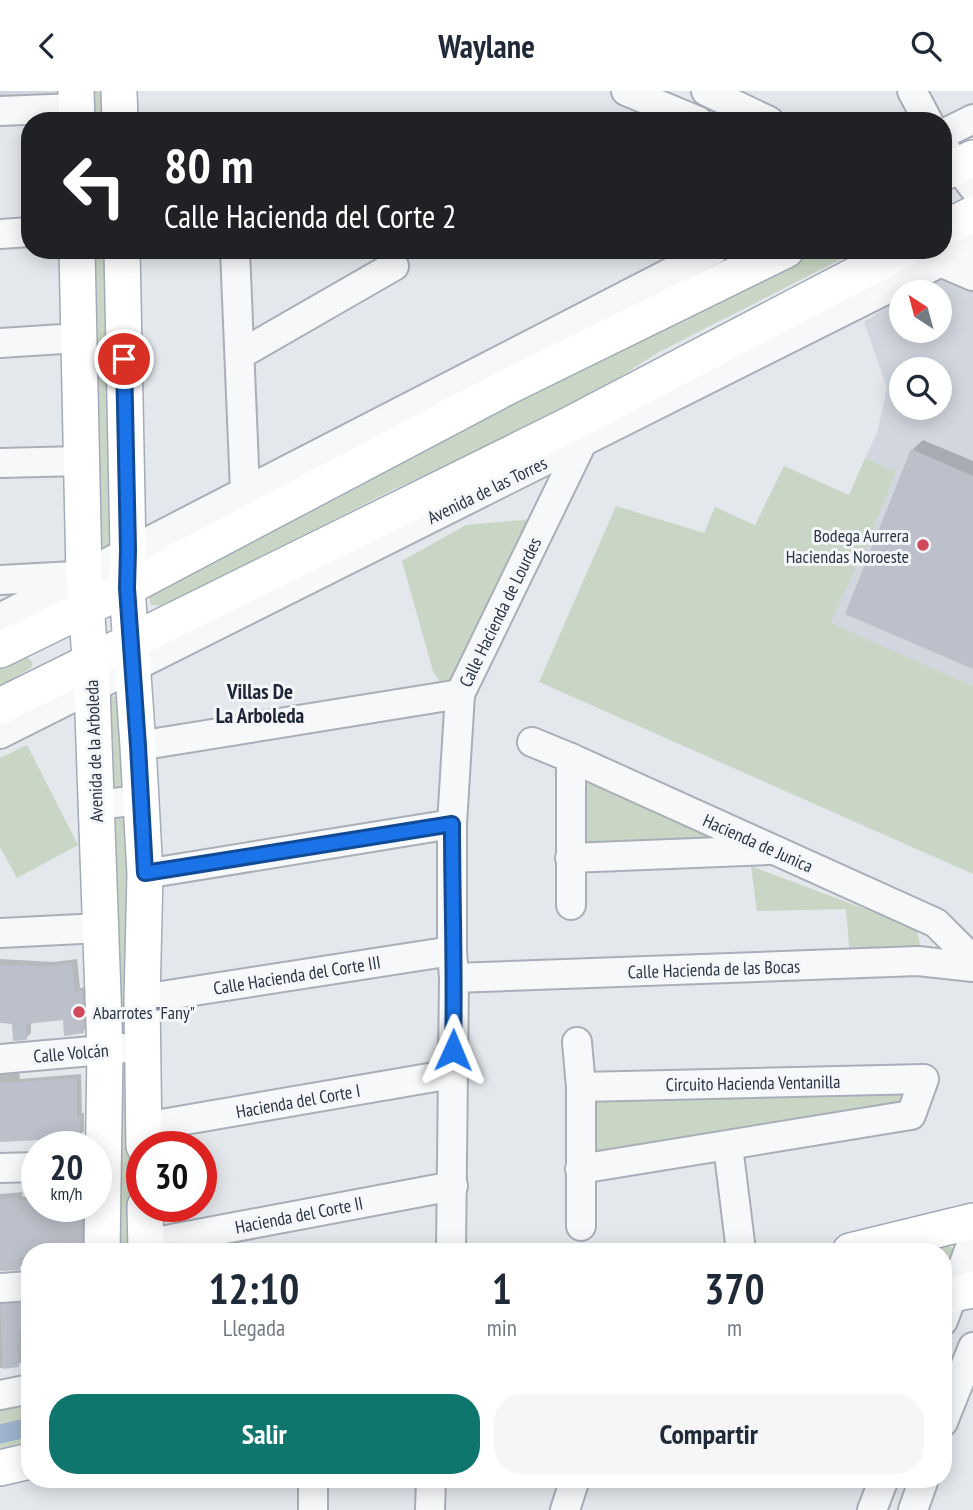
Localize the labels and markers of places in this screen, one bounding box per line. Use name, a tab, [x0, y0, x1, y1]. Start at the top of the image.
pin	[94, 329, 154, 389]
place label: Bodega Aurrera Haciendas Noroeste	[786, 524, 909, 568]
marker: Bodega Aurrera Haciendas Noroeste	[915, 537, 931, 553]
place label: Abarrotes "Fany"	[93, 1001, 195, 1024]
marker: Abarrotes "Fany"	[71, 1004, 87, 1020]

